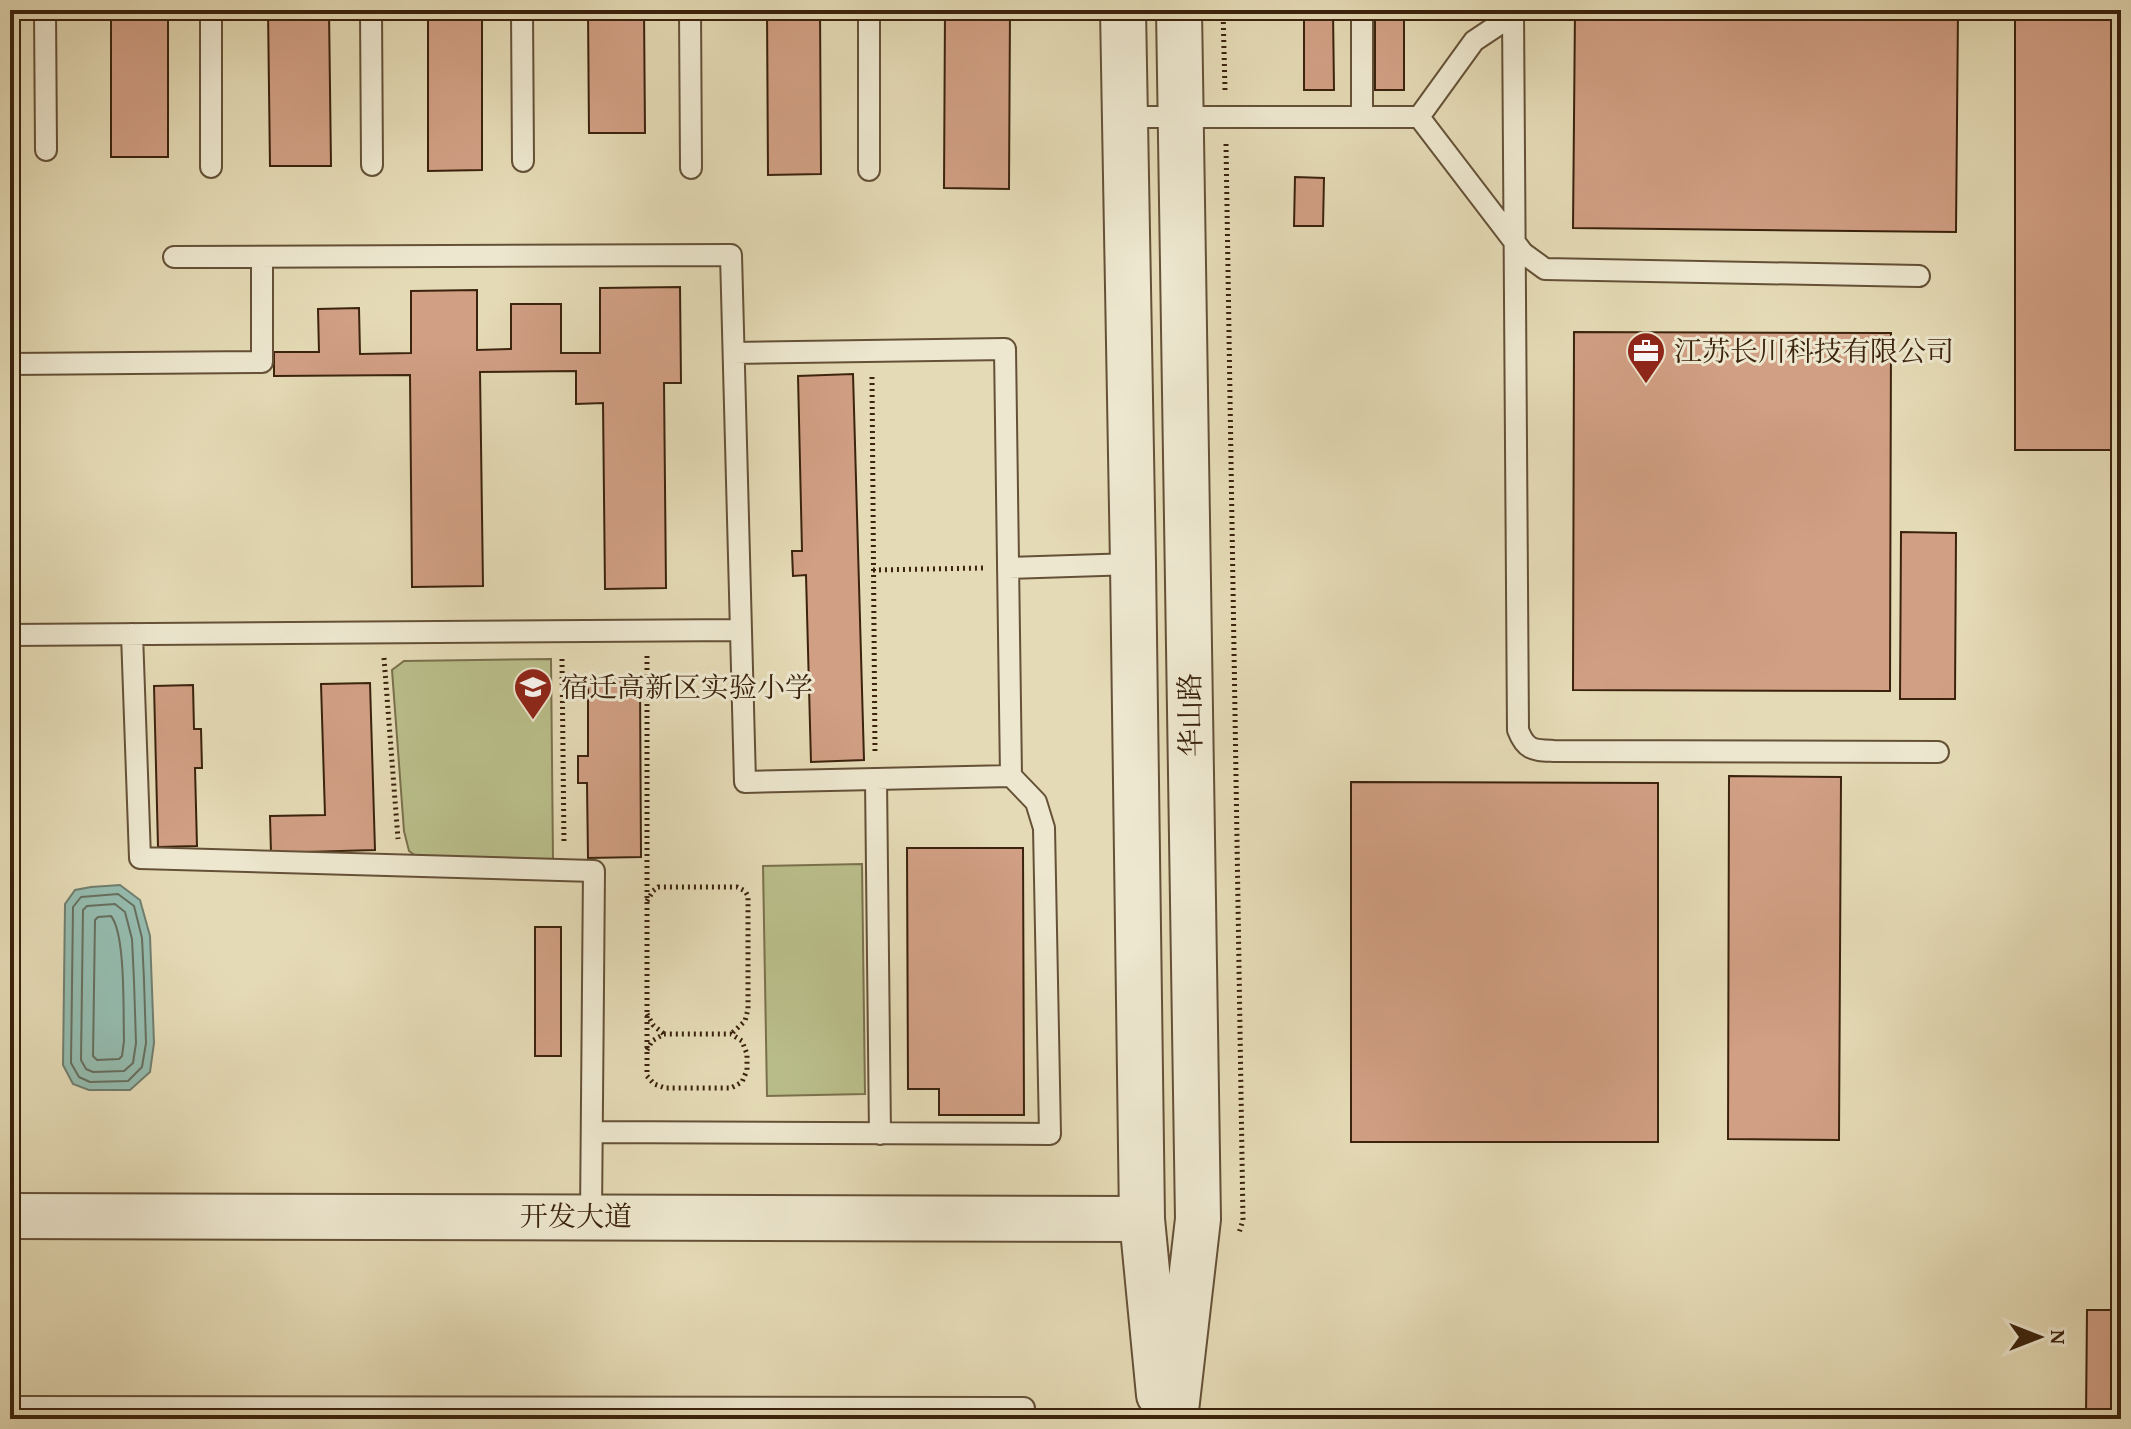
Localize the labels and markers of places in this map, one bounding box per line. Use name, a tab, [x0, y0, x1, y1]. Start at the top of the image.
office icon: 江苏长川科技有限公司	[1625, 330, 1667, 385]
place label: 江苏长川科技有限公司	[1674, 330, 1954, 371]
school or university icon: 宿迁高新区实验小学	[512, 666, 554, 721]
place label: 宿迁高新区实验小学	[561, 666, 813, 707]

